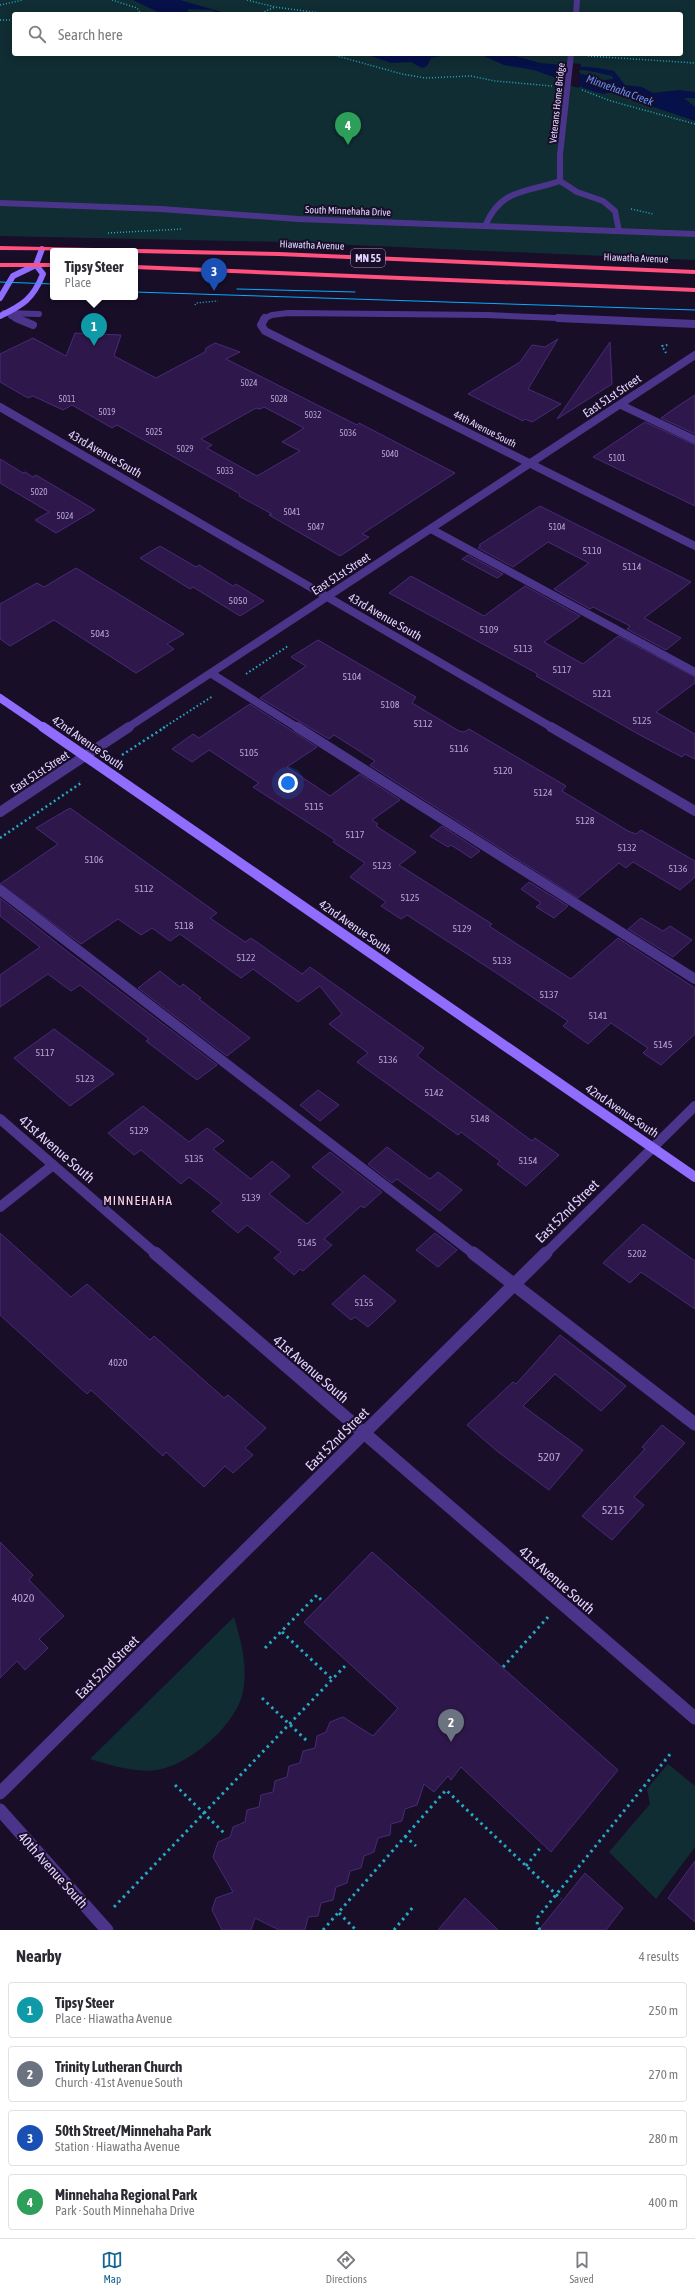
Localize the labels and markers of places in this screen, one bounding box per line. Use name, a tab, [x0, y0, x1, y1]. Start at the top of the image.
pin: 4	[335, 112, 361, 145]
pin: 3	[201, 258, 227, 291]
pin: 1	[81, 313, 107, 346]
pin: 2	[438, 1709, 464, 1742]

